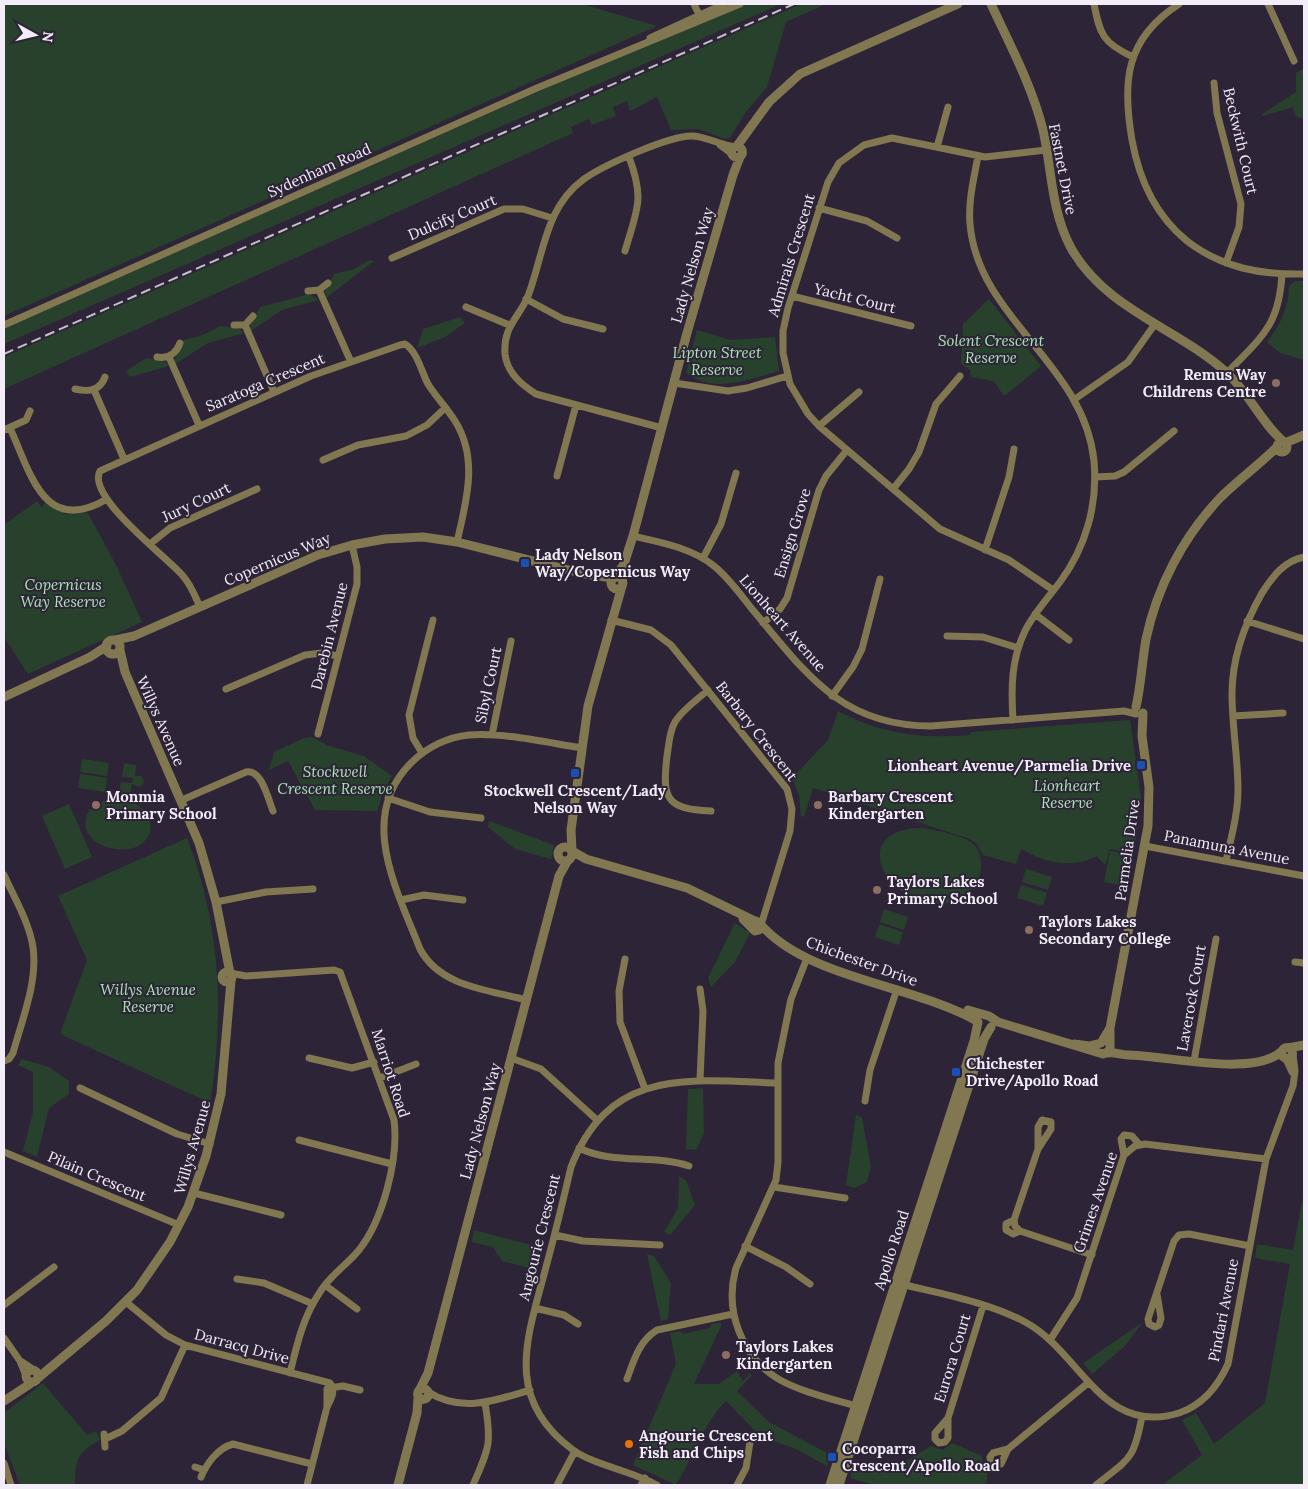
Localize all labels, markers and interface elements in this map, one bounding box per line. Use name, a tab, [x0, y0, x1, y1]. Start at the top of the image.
north arrow	[10, 10, 60, 60]
text: N	[38, 30, 58, 44]
street label: Beckwith Court	[1219, 86, 1263, 197]
street label: Fastnet Drive	[1045, 122, 1081, 216]
street label: Sydenham Road	[264, 139, 374, 201]
street label: Dulcify Court	[405, 190, 499, 244]
street label: Admirals Crescent	[763, 191, 819, 320]
street label: Lady Nelson Way	[666, 205, 718, 325]
street label: Yacht Court	[811, 278, 898, 317]
park label: Solent Crescent Reserve	[938, 331, 1044, 367]
park label: Lipton Street Reserve	[673, 343, 762, 379]
street label: Saratoga Crescent	[203, 348, 328, 416]
place label: Remus Way Childrens Centre	[1143, 365, 1267, 401]
marker: Remus Way Childrens Centre	[1270, 377, 1282, 389]
street label: Jury Court	[158, 478, 234, 527]
street label: Ensign Grove	[769, 486, 815, 580]
street label: Copernicus Way	[221, 528, 333, 590]
place label: Lady Nelson Way/Copernicus Way	[535, 545, 691, 582]
marker: Lady Nelson Way/Copernicus Way	[519, 557, 531, 569]
street label: Lionheart Avenue	[736, 570, 830, 676]
park label: Copernicus Way Reserve	[20, 575, 106, 611]
street label: Darebin Avenue	[306, 580, 352, 692]
street label: Sibyl Court	[471, 645, 505, 725]
street label: Willys Avenue	[133, 673, 189, 769]
street label: Barbary Crescent	[712, 677, 802, 785]
place label: Lionheart Avenue/Parmelia Drive	[887, 756, 1131, 776]
marker: Lionheart Avenue/Parmelia Drive	[1135, 759, 1147, 771]
park label: Stockwell Crescent Reserve	[277, 762, 393, 798]
marker: Stockwell Crescent/Lady Nelson Way	[569, 767, 581, 779]
park label: Lionheart Reserve	[1034, 776, 1101, 812]
place label: Stockwell Crescent/Lady Nelson Way	[484, 781, 667, 817]
place label: Monmia Primary School	[106, 787, 217, 823]
place label: Barbary Crescent Kindergarten	[828, 787, 954, 823]
street label: Parmelia Drive	[1110, 798, 1144, 902]
marker: Monmia Primary School	[90, 799, 102, 811]
marker: Barbary Crescent Kindergarten	[812, 799, 824, 811]
street label: Panamuna Avenue	[1163, 825, 1291, 869]
place label: Taylors Lakes Primary School	[887, 872, 998, 908]
marker: Taylors Lakes Primary School	[871, 884, 883, 896]
place label: Taylors Lakes Secondary College	[1039, 912, 1171, 948]
marker: Taylors Lakes Secondary College	[1023, 924, 1035, 936]
street label: Chichester Drive	[803, 932, 921, 990]
street label: Laverock Court	[1172, 943, 1210, 1053]
park label: Willys Avenue Reserve	[100, 980, 196, 1016]
street label: Marriot Road	[368, 1026, 414, 1120]
place label: Chichester Drive/Apollo Road	[966, 1054, 1098, 1091]
street label: Lady Nelson Way	[455, 1061, 505, 1181]
marker: Chichester Drive/Apollo Road	[950, 1066, 962, 1078]
street label: Willys Avenue	[170, 1098, 214, 1196]
street label: Pilain Crescent	[45, 1147, 149, 1205]
street label: Grimes Avenue	[1069, 1149, 1121, 1255]
street label: Angourie Crescent	[514, 1171, 564, 1303]
street label: Apollo Road	[869, 1208, 913, 1293]
street label: Pindari Avenue	[1204, 1257, 1242, 1363]
street label: Eurora Court	[929, 1311, 975, 1405]
street label: Darracq Drive	[192, 1324, 292, 1368]
place label: Taylors Lakes Kindergarten	[736, 1337, 833, 1373]
marker: Taylors Lakes Kindergarten	[720, 1349, 732, 1361]
place label: Angourie Crescent Fish and Chips	[639, 1426, 774, 1462]
marker: Angourie Crescent Fish and Chips	[623, 1438, 635, 1450]
place label: Cocoparra Crescent/Apollo Road	[842, 1439, 1000, 1476]
marker: Cocoparra Crescent/Apollo Road	[826, 1451, 838, 1463]

